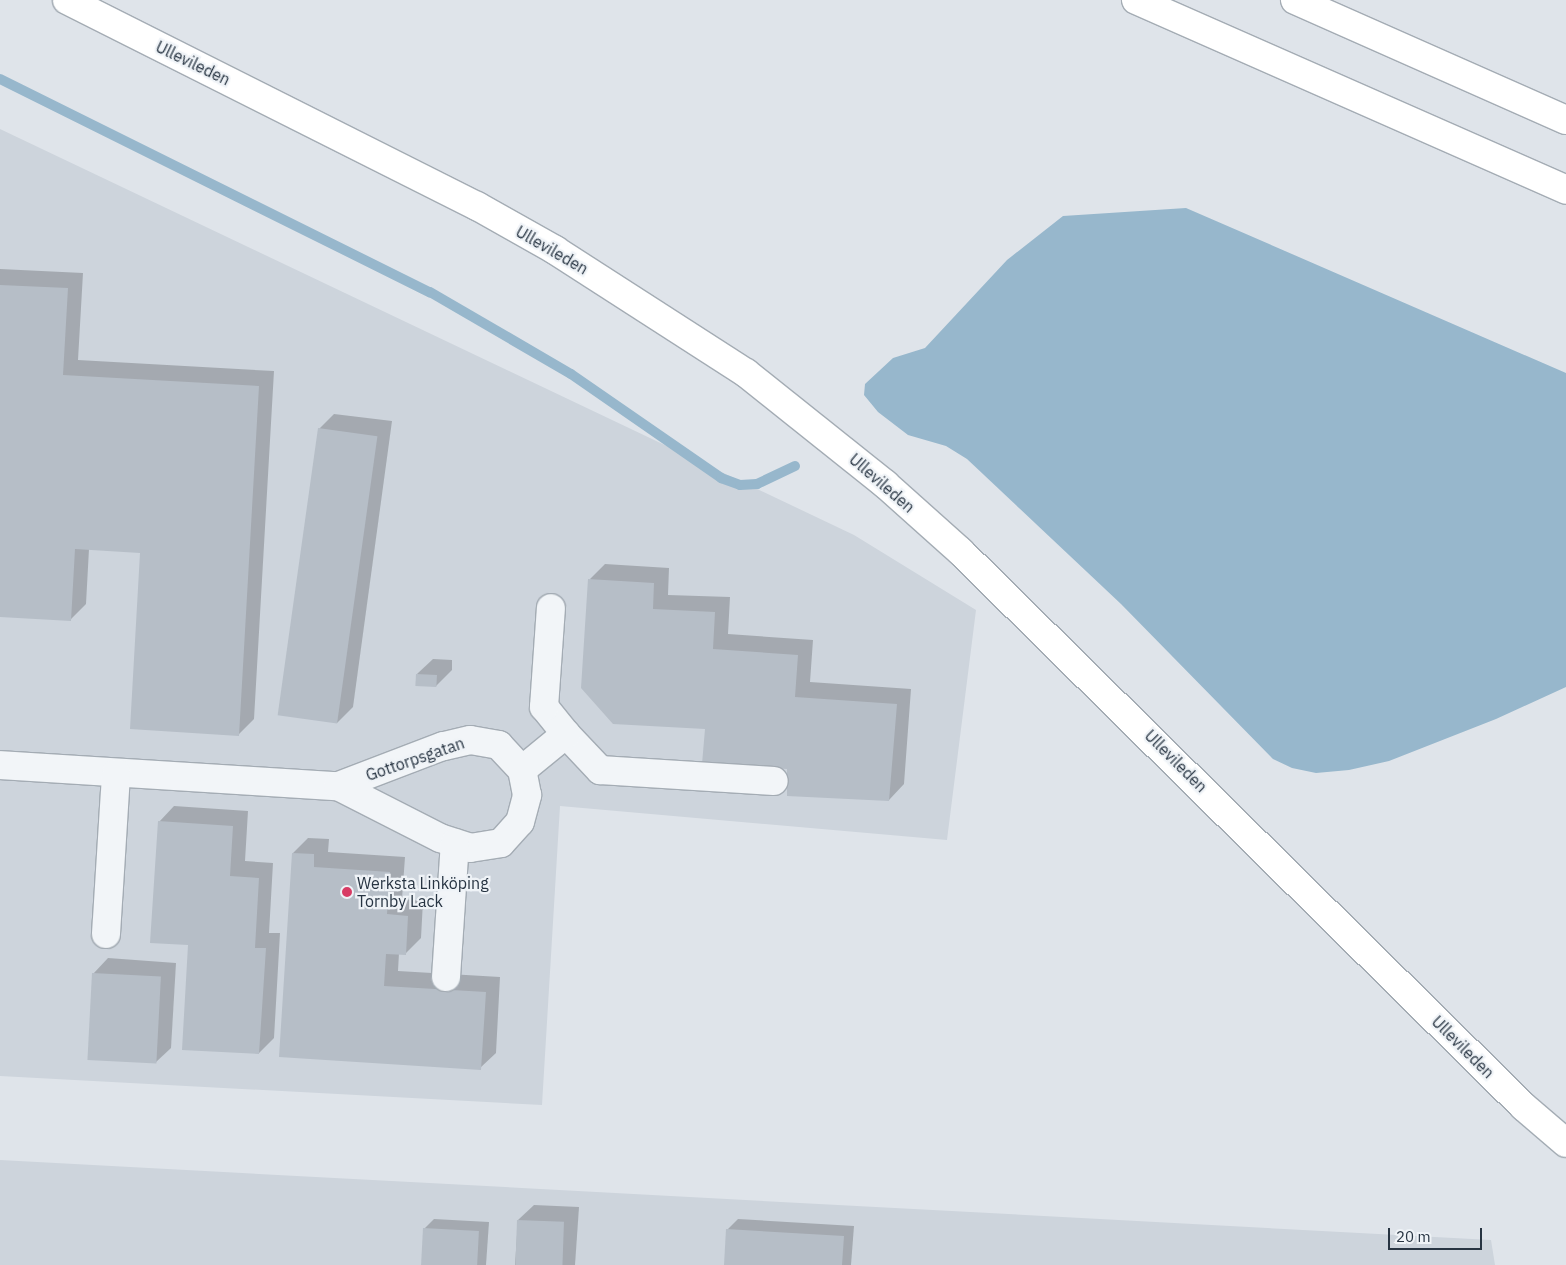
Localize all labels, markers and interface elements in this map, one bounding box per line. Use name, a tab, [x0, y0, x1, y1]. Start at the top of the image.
street label: Ullevileden	[153, 37, 233, 89]
street label: Ullevileden	[512, 222, 592, 278]
street label: Ullevileden	[845, 449, 919, 517]
street label: Ullevileden	[1141, 726, 1211, 796]
street label: Gottorpsgatan	[363, 733, 467, 785]
place label: Werksta Linköping Tornby Lack	[357, 873, 489, 911]
marker: Werksta Linköping Tornby Lack	[341, 886, 353, 898]
street label: Ullevileden	[1428, 1012, 1498, 1082]
scale bar	[1391, 1218, 1485, 1250]
text: 20 m	[1396, 1227, 1431, 1246]

